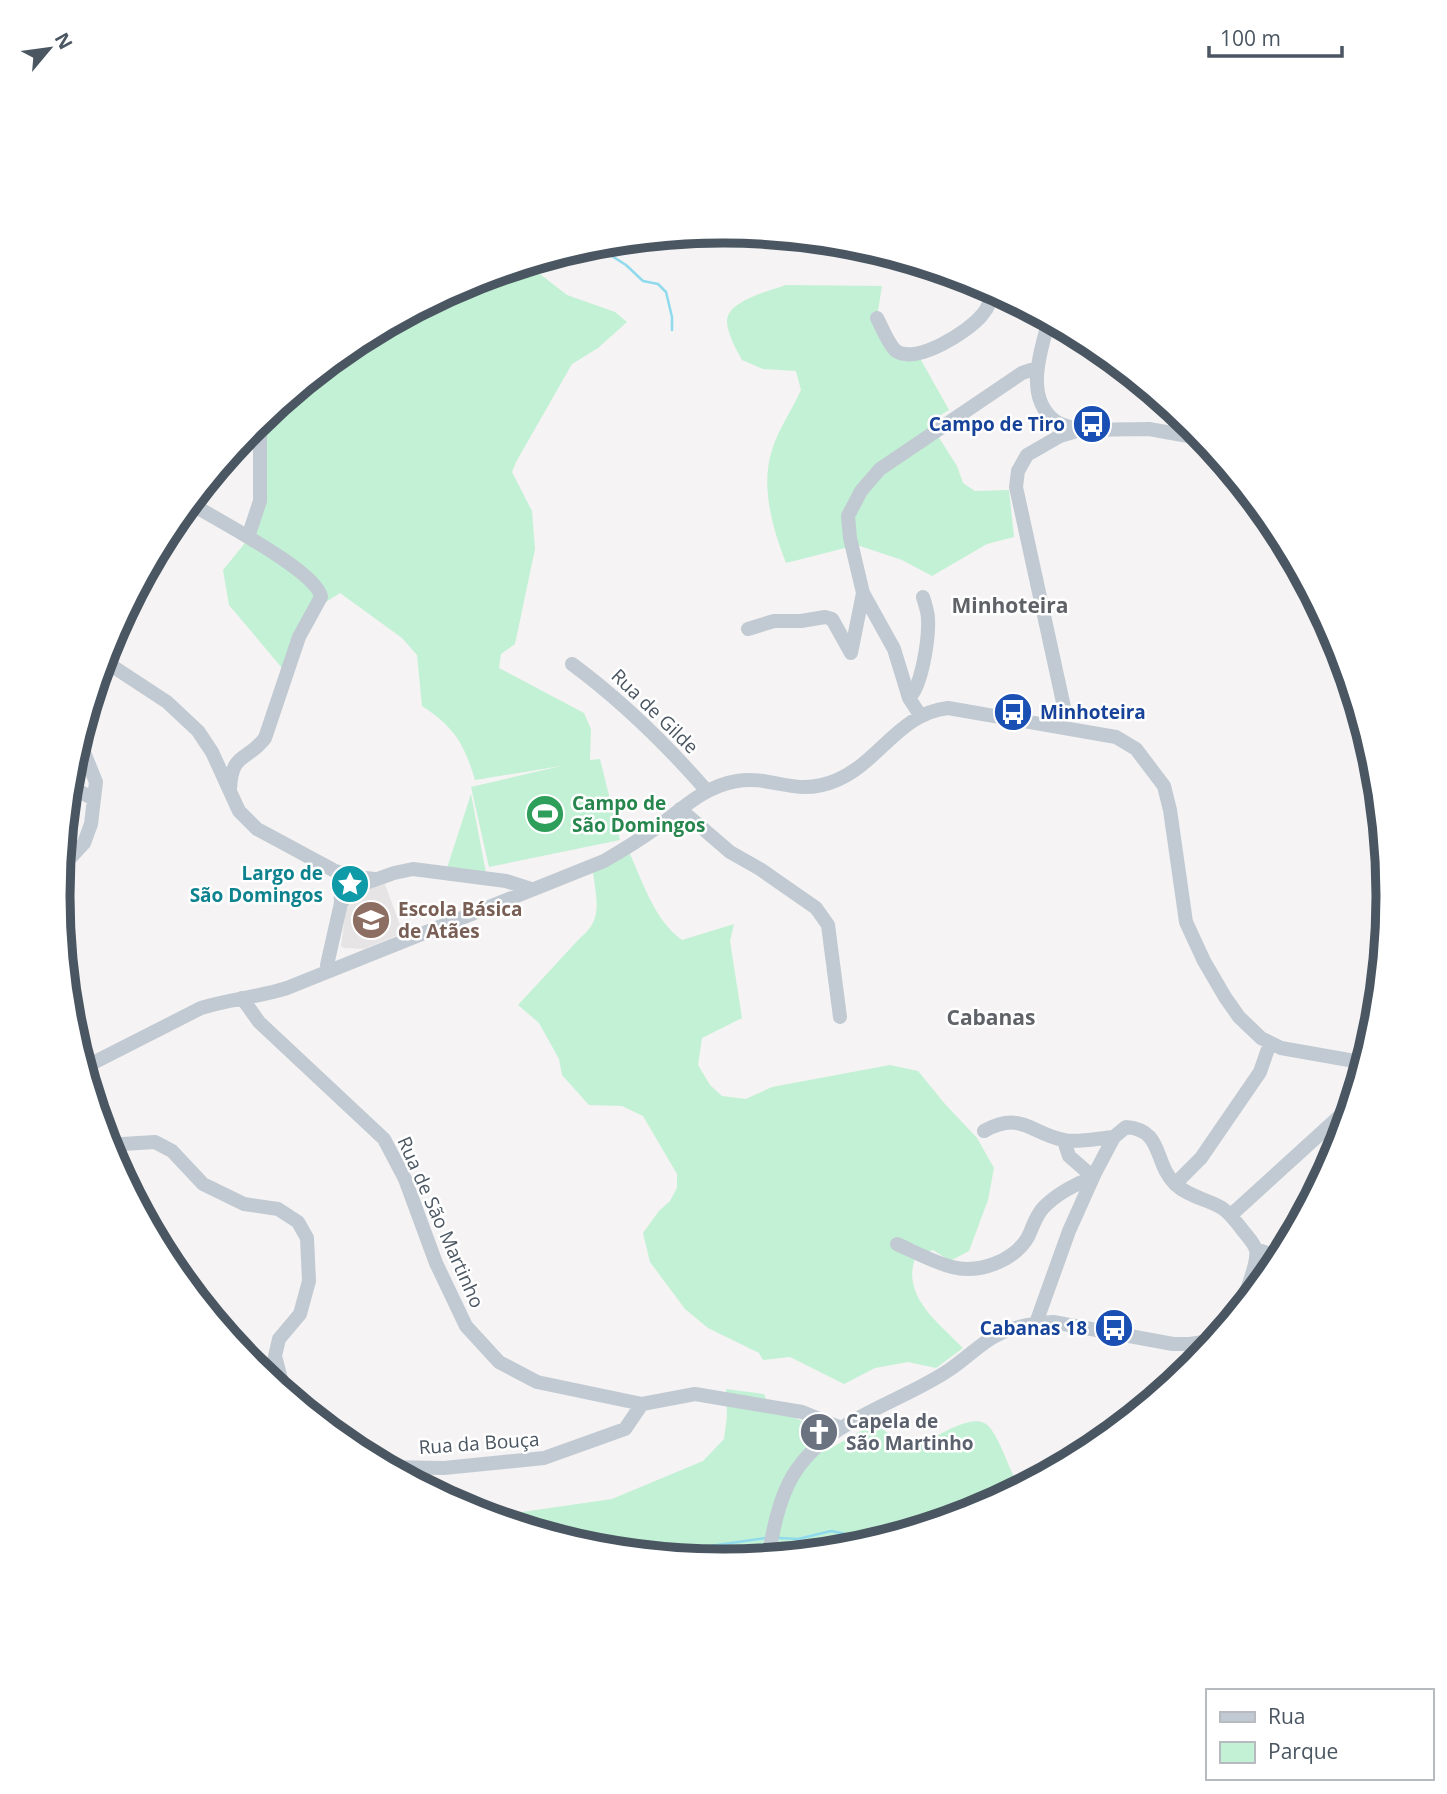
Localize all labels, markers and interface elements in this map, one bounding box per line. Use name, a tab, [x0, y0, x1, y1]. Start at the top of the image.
north arrow	[14, 14, 84, 84]
scale bar	[1209, 14, 1342, 58]
text: 100 m	[1220, 24, 1281, 52]
text: N	[49, 28, 79, 54]
bus stop icon: Campo de Tiro	[1071, 403, 1113, 445]
place label: Campo de Tiro	[929, 411, 1065, 437]
district label: Minhoteira	[952, 591, 1068, 619]
street label: Rua de Gilde	[606, 663, 704, 759]
bus stop icon: Minhoteira	[992, 691, 1034, 733]
place label: Minhoteira	[1040, 699, 1146, 725]
place label: Campo de São Domingos	[572, 790, 705, 838]
sports icon: Campo de São Domingos	[524, 793, 566, 835]
place label: Largo de São Domingos	[190, 860, 323, 908]
place icon: Largo de São Domingos	[329, 863, 371, 905]
place label: Escola Básica de Atães	[398, 896, 523, 944]
school or university icon: Escola Básica de Atães	[350, 899, 392, 941]
district label: Cabanas	[947, 1003, 1035, 1031]
street label: Rua de São Martinho	[391, 1132, 491, 1312]
bus stop icon: Cabanas 18	[1093, 1307, 1135, 1349]
place label: Cabanas 18	[980, 1315, 1087, 1341]
place label: Capela de São Martinho	[846, 1408, 973, 1456]
church icon: Capela de São Martinho	[798, 1411, 840, 1453]
street label: Rua da Bouça	[418, 1426, 540, 1460]
legend	[1206, 1689, 1433, 1780]
text: Rua	[1268, 1702, 1306, 1730]
text: Parque	[1268, 1737, 1338, 1765]

